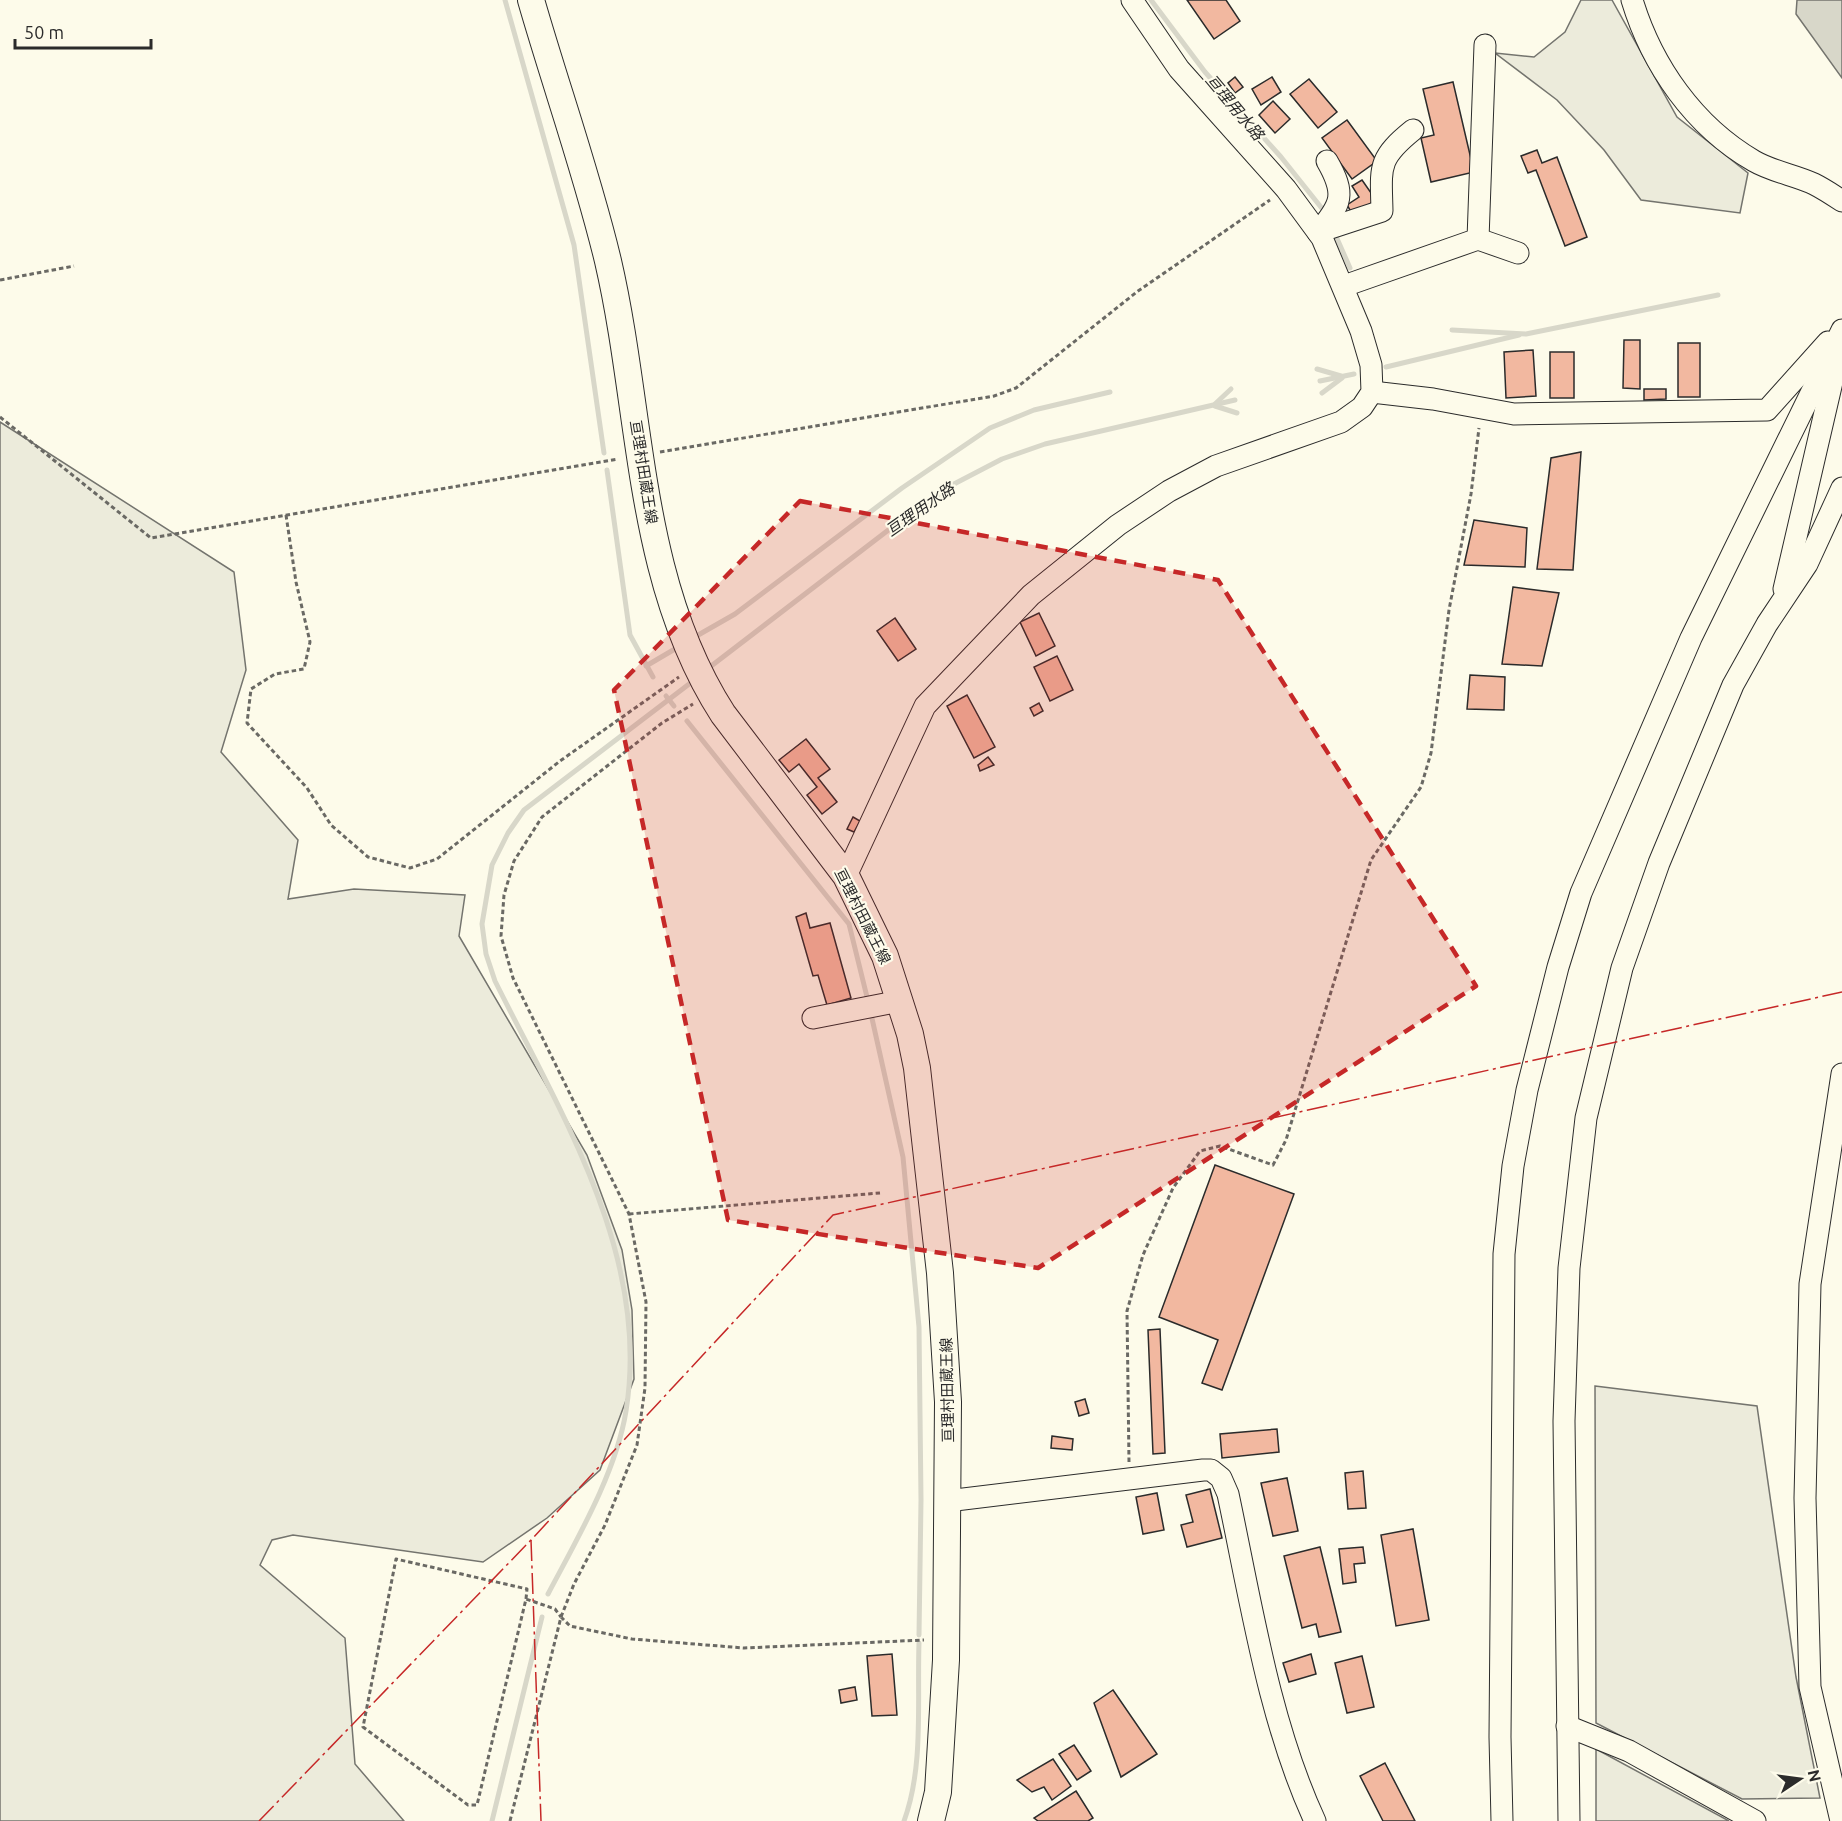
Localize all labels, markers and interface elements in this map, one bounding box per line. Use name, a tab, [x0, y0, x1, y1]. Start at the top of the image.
scale bar	[15, 12, 152, 50]
text: 50 m	[24, 22, 64, 42]
water label: 亘理用水路	[1202, 71, 1269, 145]
street label: 亘理村田蔵王線	[627, 419, 661, 525]
water label: 亘理用水路	[882, 478, 960, 539]
street label: 亘理村田蔵王線	[832, 865, 894, 967]
street label: 亘理村田蔵王線	[938, 1337, 956, 1443]
north arrow	[1770, 1749, 1830, 1809]
text: N	[1805, 1768, 1825, 1783]

